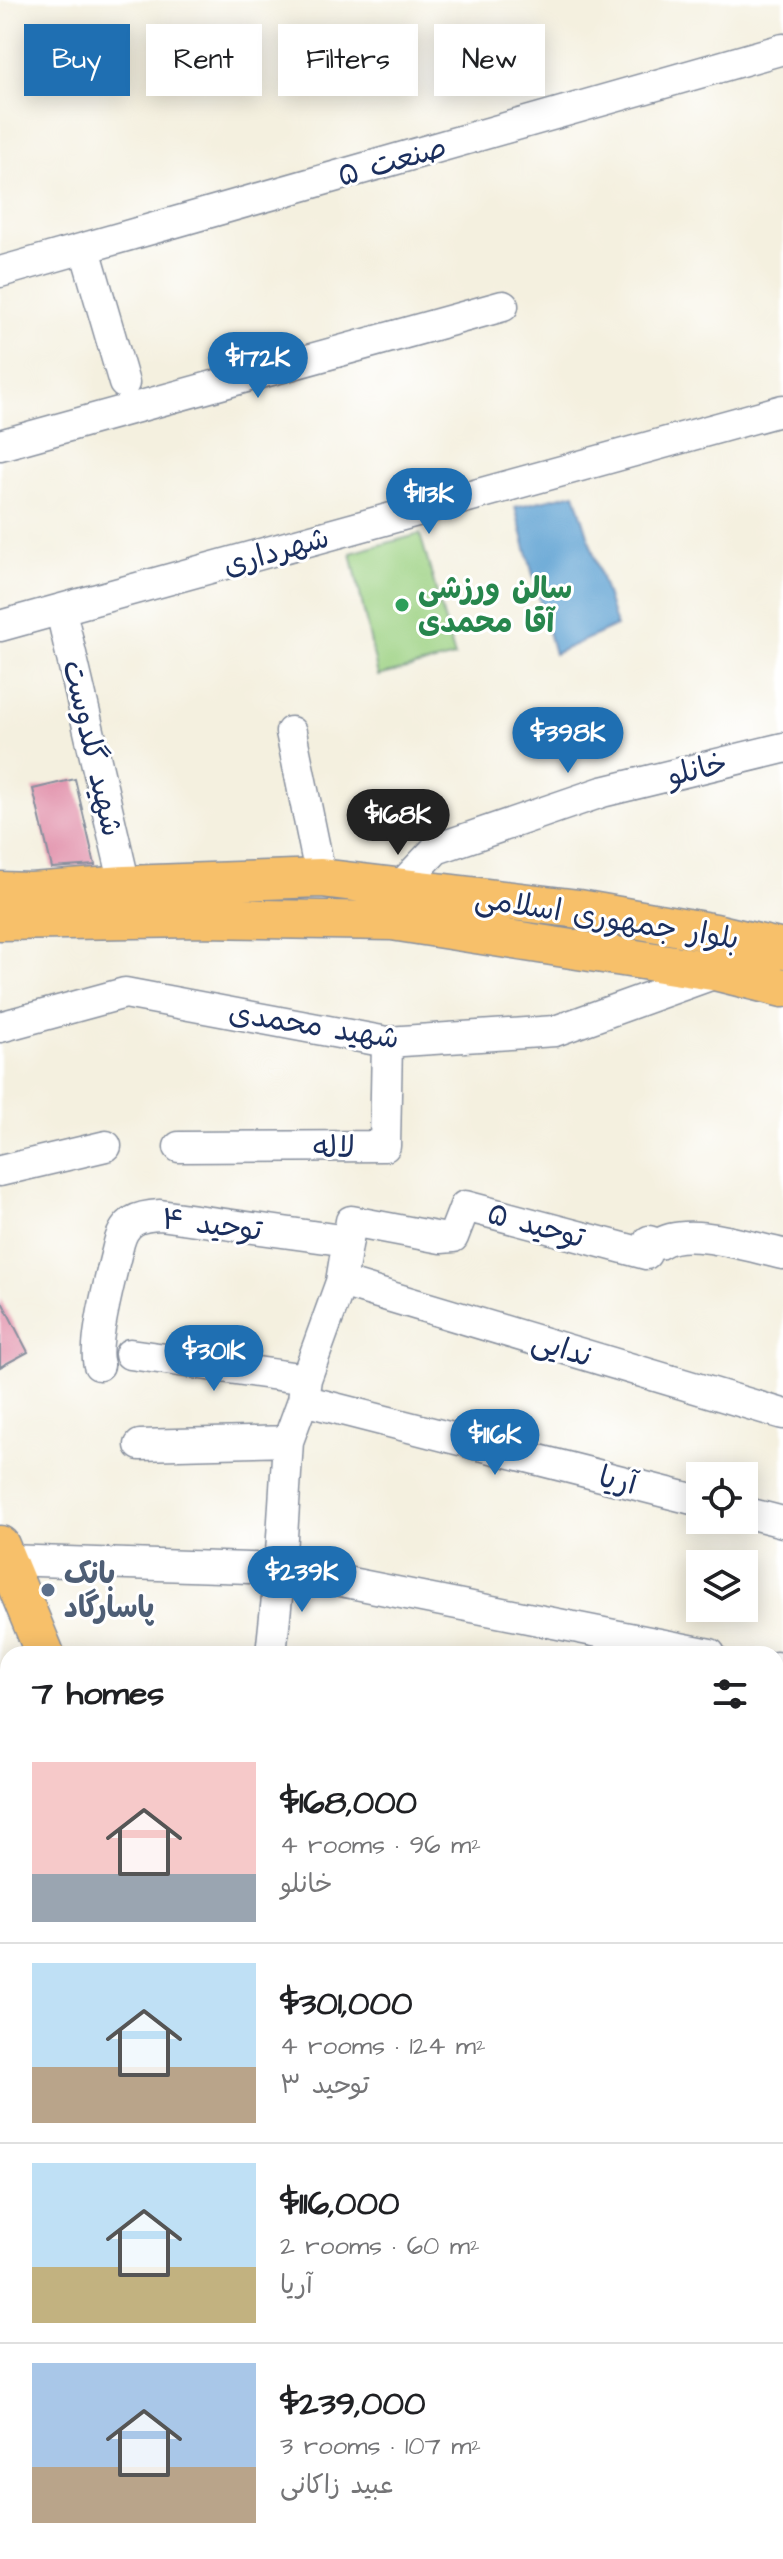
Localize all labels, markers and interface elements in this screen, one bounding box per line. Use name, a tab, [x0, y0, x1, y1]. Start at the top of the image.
chip: Buy	[24, 24, 130, 96]
chip: Rent	[146, 24, 262, 96]
chip: Filters	[278, 24, 418, 96]
chip: New	[434, 24, 545, 96]
street label: صنعت ۵	[333, 126, 452, 198]
pin: $172K	[202, 332, 314, 400]
text: $172K	[226, 340, 290, 376]
pin: $113K	[373, 468, 485, 536]
text: $113K	[404, 476, 454, 512]
street label: شهرداری	[218, 517, 334, 587]
place label: سالن ورزشی آقا محمدی	[418, 568, 572, 644]
marker: سالن ورزشی آقا محمدی	[393, 596, 411, 614]
street label: شهید گلدوست	[51, 656, 133, 841]
pin: $398K	[512, 707, 624, 775]
text: $398K	[530, 715, 606, 751]
street label: خانلو	[661, 743, 731, 798]
pin: $168K	[342, 789, 454, 857]
text: $168K	[365, 797, 431, 833]
street label: بلوار جمهوری اسلامی	[472, 877, 742, 961]
street label: شهید محمدی	[226, 992, 402, 1060]
street label: لاله	[313, 1127, 355, 1169]
street label: توحید ۵	[482, 1193, 589, 1259]
street label: توحید ۴	[159, 1198, 265, 1252]
street label: ندایی	[526, 1320, 597, 1378]
pin: $301K	[158, 1325, 270, 1393]
text: $301K	[182, 1333, 246, 1369]
pin: $116K	[439, 1409, 551, 1477]
text: $116K	[468, 1417, 522, 1453]
street label: آریا	[594, 1456, 643, 1506]
map controls	[686, 1462, 758, 1622]
button: locate	[686, 1462, 758, 1534]
pin: $239K	[246, 1546, 358, 1614]
button: layers	[686, 1550, 758, 1622]
place label: بانک پاسارگاد	[64, 1553, 155, 1629]
text: $239K	[265, 1554, 339, 1590]
marker: بانک پاسارگاد	[39, 1581, 57, 1599]
text: 7 homes	[32, 1670, 164, 1718]
icon: filters	[708, 1672, 752, 1716]
text: $168,000	[280, 1779, 417, 1827]
icon: home	[96, 1794, 192, 1890]
text: 4 rooms · 96 m²	[280, 1827, 481, 1863]
text: خانلو	[280, 1866, 333, 1902]
text: $301,000	[280, 1980, 412, 2028]
icon: home	[96, 1995, 192, 2091]
text: 4 rooms · 124 m²	[280, 2028, 486, 2064]
text: توحید ۳	[280, 2067, 369, 2103]
text: $116,000	[280, 2180, 399, 2228]
icon: home	[96, 2195, 192, 2291]
text: 2 rooms · 60 m²	[280, 2228, 480, 2264]
text: آریا	[280, 2267, 313, 2303]
text: $239,000	[280, 2380, 425, 2428]
icon: home	[96, 2395, 192, 2491]
text: 3 rooms · 107 m²	[280, 2428, 481, 2464]
text: عبید زاکانی	[280, 2467, 393, 2503]

